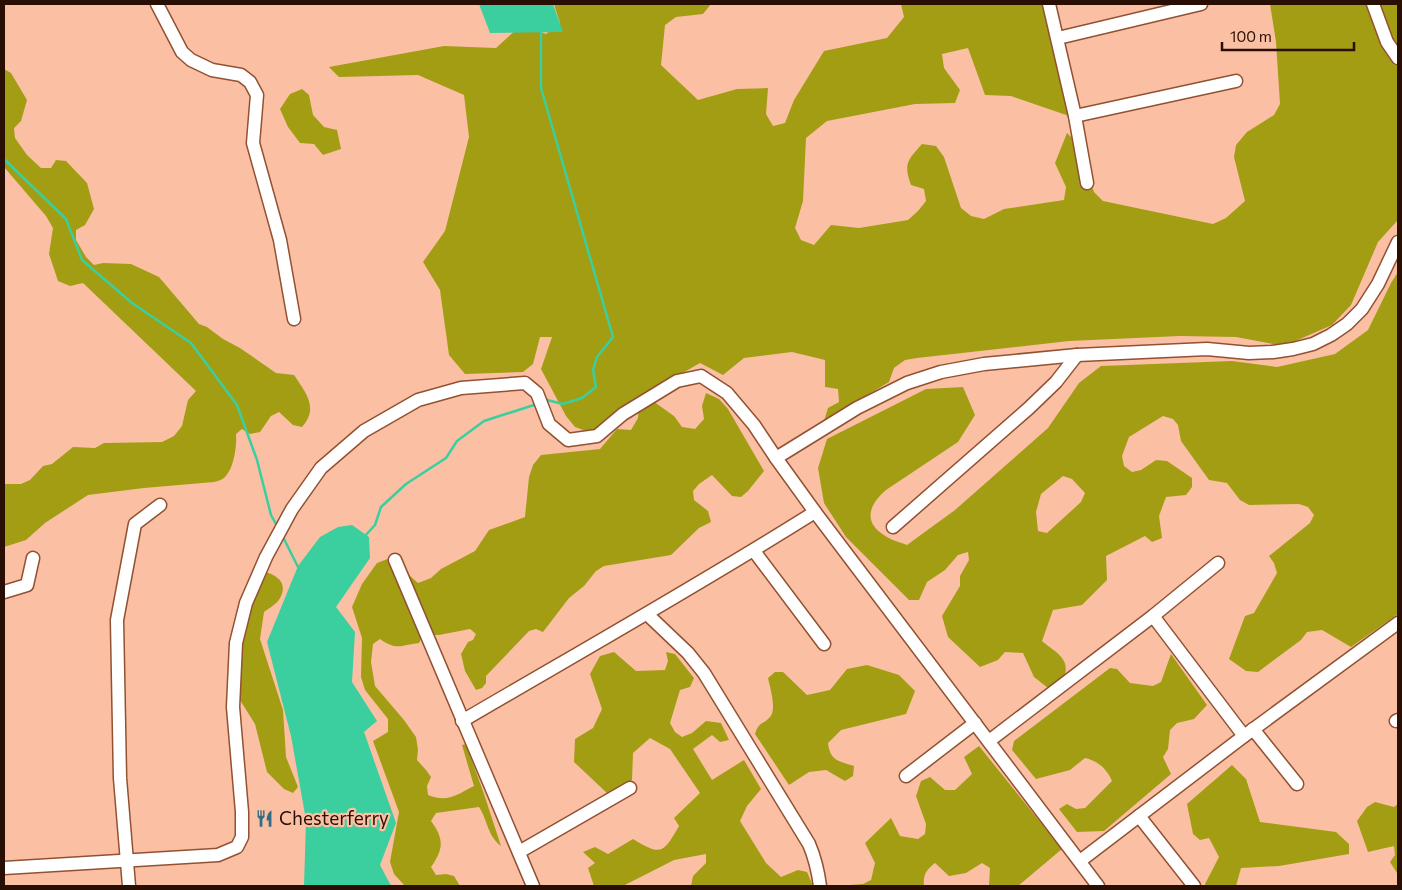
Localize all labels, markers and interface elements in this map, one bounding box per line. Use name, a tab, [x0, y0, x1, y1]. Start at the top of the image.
scale bar	[1222, 20, 1354, 52]
text: 100 m	[1230, 27, 1272, 45]
place label: Chesterferry	[279, 806, 389, 829]
restaurant icon: Chesterferry	[255, 808, 275, 828]

